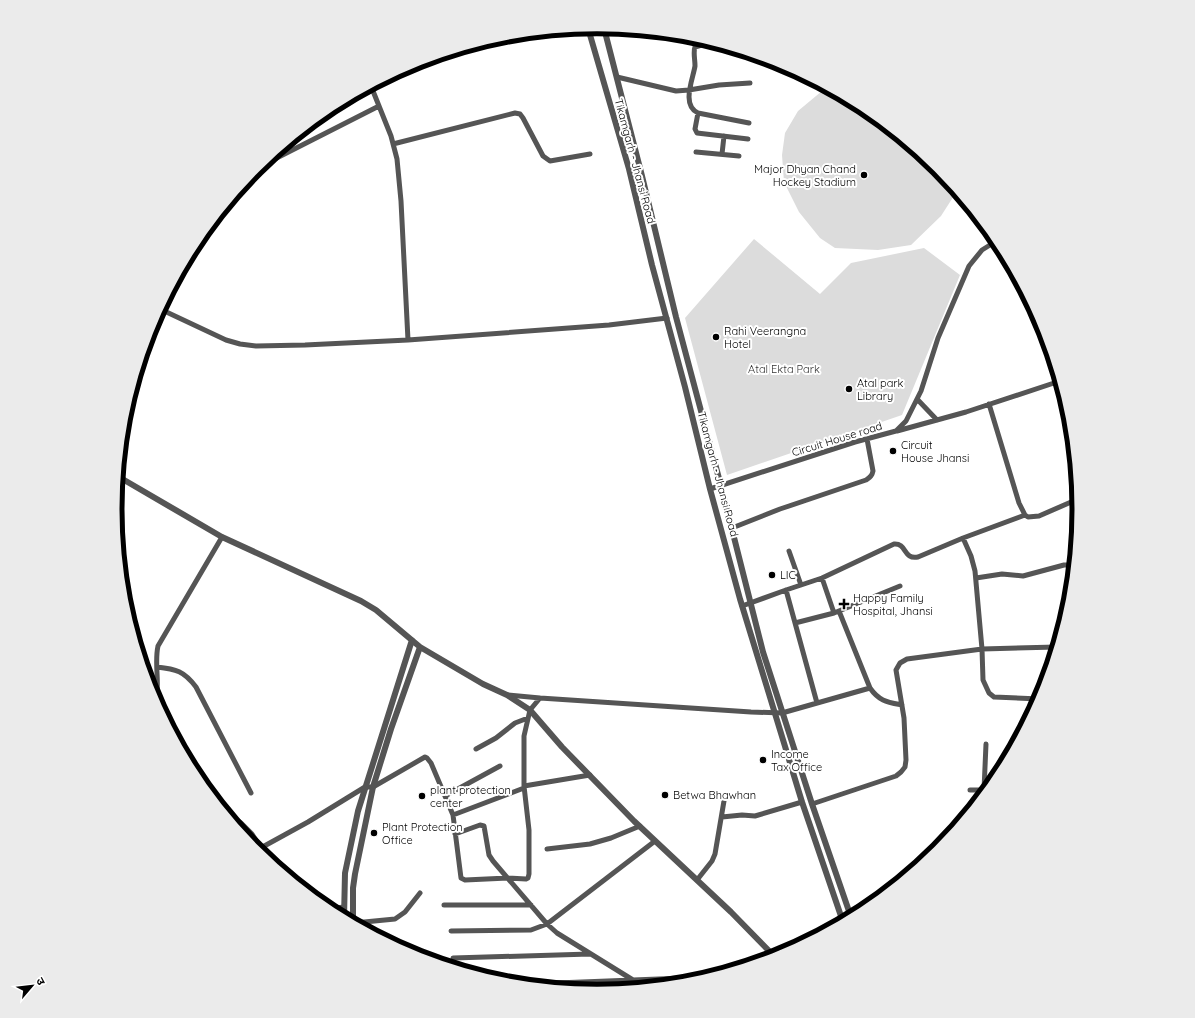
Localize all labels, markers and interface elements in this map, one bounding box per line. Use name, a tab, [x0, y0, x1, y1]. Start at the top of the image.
street label: Tikamgarh - Jhansi Road	[612, 97, 658, 225]
place label: Major Dhyan Chand Hockey Stadium	[754, 162, 856, 189]
marker: Major Dhyan Chand Hockey Stadium	[859, 170, 869, 180]
place label: Rahi Veerangna Hotel	[724, 324, 806, 351]
marker: Rahi Veerangna Hotel	[711, 332, 721, 342]
park label: Atal Ekta Park	[748, 362, 820, 376]
place label: Atal park Library	[857, 376, 904, 403]
marker: Atal park Library	[844, 384, 854, 394]
street label: Tikamgarh - Jhansi Road	[695, 410, 741, 538]
street label: Circuit House road	[790, 419, 884, 459]
place label: Circuit House Jhansi	[901, 438, 969, 465]
marker: Circuit House Jhansi	[888, 446, 898, 456]
place label: LIC	[780, 568, 796, 582]
marker: LIC	[767, 570, 777, 580]
place label: Happy Family Hospital, Jhansi	[853, 591, 933, 618]
marker: Happy Family Hospital, Jhansi	[838, 598, 850, 610]
place label: Income Tax Office	[771, 747, 822, 774]
marker: Income Tax Office	[758, 755, 768, 765]
place label: plant protection center	[430, 783, 511, 810]
place label: Betwa Bhawhan	[673, 788, 756, 802]
marker: Betwa Bhawhan	[660, 790, 670, 800]
marker: plant protection center	[417, 791, 427, 801]
place label: Plant Protection Office	[382, 820, 463, 847]
marker: Plant Protection Office	[369, 828, 379, 838]
north arrow	[12, 966, 52, 1006]
text: उ	[33, 975, 49, 988]

